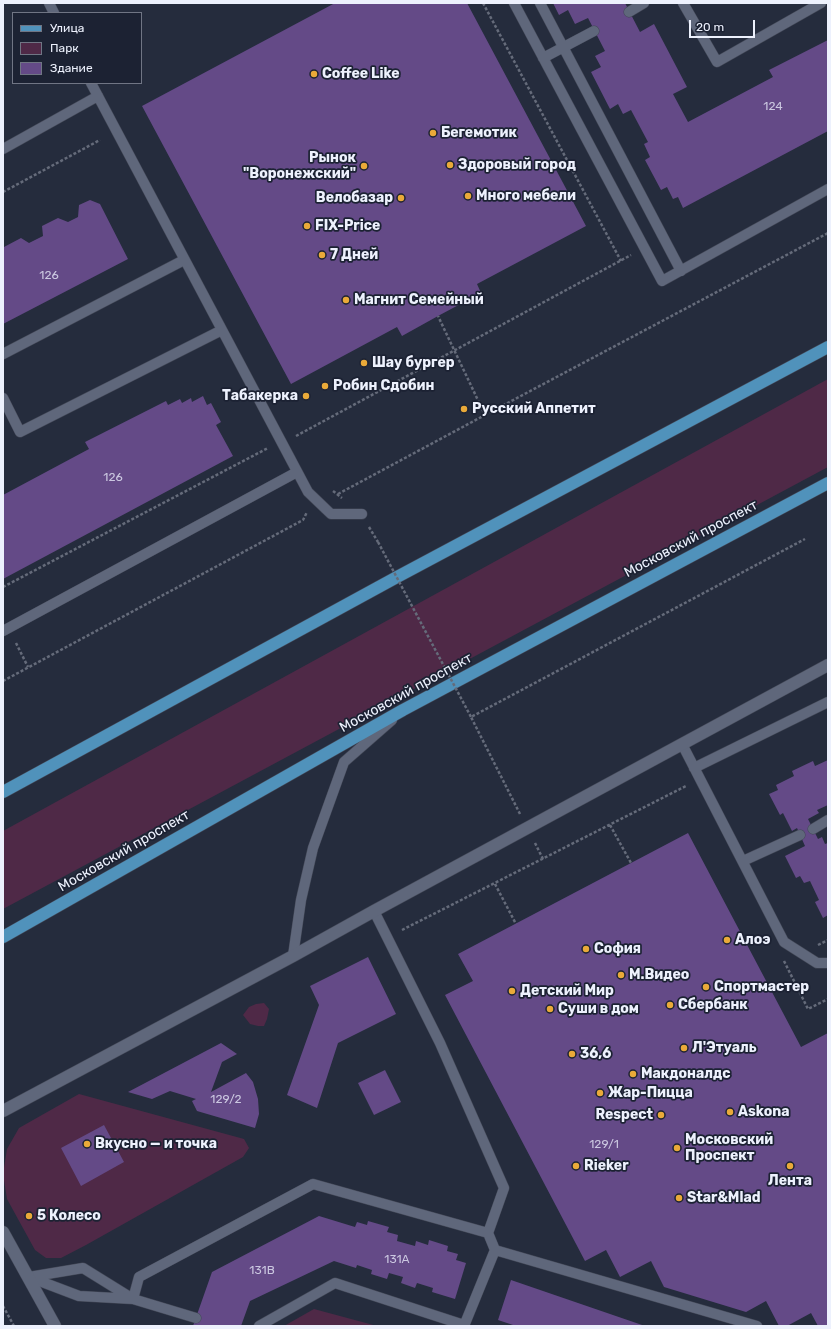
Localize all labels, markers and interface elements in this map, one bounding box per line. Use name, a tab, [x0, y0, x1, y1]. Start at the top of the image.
legend	[12, 12, 142, 84]
scale bar	[691, 12, 757, 38]
text: 20 m	[696, 20, 724, 34]
text: Улица	[50, 21, 84, 35]
text: Парк	[50, 41, 79, 55]
text: Здание	[50, 61, 93, 75]
place label: Coffee Like	[322, 66, 400, 82]
marker: Coffee Like	[309, 69, 319, 79]
house number: 124	[763, 100, 783, 114]
place label: Бегемотик	[441, 125, 517, 141]
marker: Бегемотик	[428, 128, 438, 138]
place label: Рынок "Воронежский"	[243, 150, 356, 182]
place label: Здоровый город	[458, 157, 576, 173]
marker: Здоровый город	[445, 160, 455, 170]
marker: Рынок "Воронежский"	[359, 161, 369, 171]
place label: Много мебели	[476, 188, 576, 204]
place label: Велобазар	[316, 190, 393, 206]
marker: Много мебели	[463, 191, 473, 201]
marker: Велобазар	[396, 193, 406, 203]
place label: FIX-Price	[315, 218, 380, 234]
marker: FIX-Price	[302, 221, 312, 231]
place label: 7 Дней	[330, 247, 378, 263]
marker: 7 Дней	[317, 250, 327, 260]
house number: 126	[39, 269, 59, 283]
place label: Магнит Семейный	[354, 292, 484, 308]
marker: Магнит Семейный	[341, 295, 351, 305]
place label: Шау бургер	[372, 355, 455, 371]
marker: Шау бургер	[359, 358, 369, 368]
place label: Робин Сдобин	[333, 378, 434, 394]
marker: Робин Сдобин	[320, 381, 330, 391]
place label: Табакерка	[222, 388, 298, 404]
marker: Табакерка	[301, 391, 311, 401]
place label: Русский Аппетит	[472, 401, 596, 417]
marker: Русский Аппетит	[459, 404, 469, 414]
house number: 126	[103, 471, 123, 485]
street label: Московский проспект	[621, 497, 761, 581]
street label: Московский проспект	[337, 650, 475, 736]
street label: Московский проспект	[55, 807, 193, 895]
place label: Алоэ	[735, 932, 771, 948]
marker: Алоэ	[722, 935, 732, 945]
place label: София	[594, 941, 641, 957]
marker: София	[581, 944, 591, 954]
place label: М.Видео	[629, 967, 689, 983]
marker: М.Видео	[616, 970, 626, 980]
place label: Спортмастер	[714, 979, 809, 995]
marker: Спортмастер	[701, 982, 711, 992]
place label: Детский Мир	[520, 983, 614, 999]
marker: Детский Мир	[507, 986, 517, 996]
place label: Сбербанк	[678, 997, 748, 1013]
marker: Сбербанк	[665, 1000, 675, 1010]
place label: Суши в дом	[558, 1001, 639, 1017]
marker: Суши в дом	[545, 1004, 555, 1014]
place label: Л'Этуаль	[692, 1040, 757, 1056]
marker: Л'Этуаль	[679, 1043, 689, 1053]
place label: 36,6	[580, 1046, 611, 1062]
marker: 36,6	[567, 1049, 577, 1059]
place label: Макдоналдс	[641, 1066, 730, 1082]
marker: Макдоналдс	[628, 1069, 638, 1079]
place label: Жар-Пицца	[608, 1085, 693, 1101]
marker: Жар-Пицца	[595, 1088, 605, 1098]
house number: 129/2	[210, 1093, 242, 1107]
place label: Askona	[738, 1104, 789, 1120]
place label: Respect	[595, 1107, 653, 1123]
marker: Askona	[725, 1107, 735, 1117]
marker: Respect	[656, 1110, 666, 1120]
place label: Московский Проспект	[685, 1132, 773, 1164]
place label: Вкусно — и точка	[95, 1136, 217, 1152]
house number: 129/1	[589, 1138, 619, 1152]
marker: Вкусно — и точка	[82, 1139, 92, 1149]
marker: Московский Проспект	[672, 1143, 682, 1153]
place label: Rieker	[584, 1158, 629, 1174]
marker: Rieker	[571, 1161, 581, 1171]
marker: Лента	[785, 1161, 795, 1171]
place label: Лента	[768, 1173, 812, 1189]
place label: Star&Mlad	[687, 1190, 761, 1206]
marker: Star&Mlad	[674, 1193, 684, 1203]
place label: 5 Колесо	[37, 1208, 101, 1224]
marker: 5 Колесо	[24, 1211, 34, 1221]
house number: 131А	[384, 1253, 410, 1267]
house number: 131В	[249, 1264, 275, 1278]

